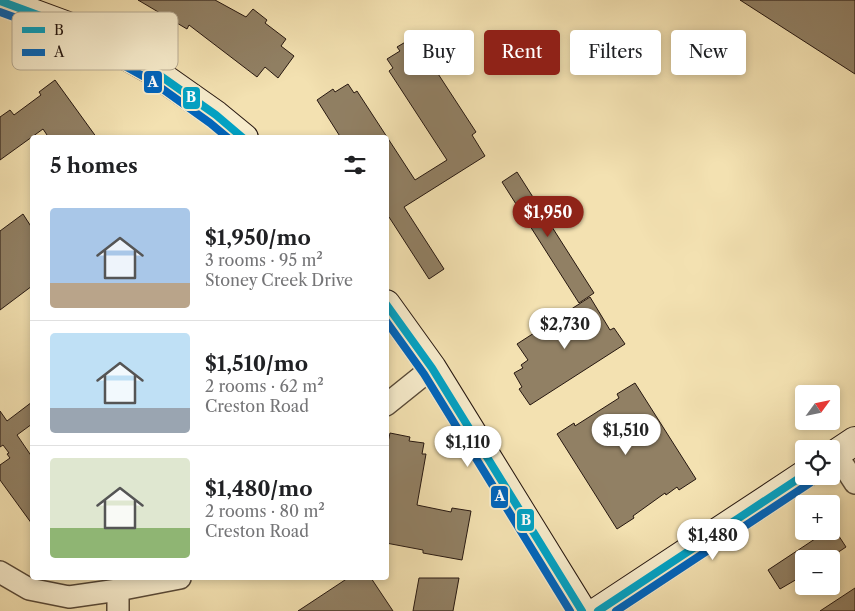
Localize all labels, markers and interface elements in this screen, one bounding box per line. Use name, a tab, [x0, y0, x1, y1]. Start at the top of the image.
legend	[12, 12, 178, 70]
text: B	[54, 21, 64, 39]
chip: Buy	[404, 30, 474, 75]
chip: Rent	[484, 30, 560, 75]
chip: Filters	[570, 30, 661, 75]
chip: New	[671, 30, 746, 75]
text: A	[53, 43, 65, 61]
line badge: A	[143, 70, 163, 94]
text: A	[147, 73, 160, 91]
line badge: B	[182, 86, 201, 110]
text: B	[186, 88, 196, 106]
icon: filters	[341, 151, 369, 179]
text: 5 homes	[50, 153, 138, 178]
pin: $1,950	[507, 196, 589, 238]
text: $1,950	[524, 202, 572, 222]
text: $1,950/mo	[205, 225, 311, 250]
icon: home	[90, 228, 150, 288]
text: 3 rooms · 95 m²	[205, 250, 323, 270]
text: Stoney Creek Drive	[205, 270, 353, 290]
pin: $2,730	[524, 308, 606, 350]
text: $2,730	[540, 314, 590, 334]
text: $1,510/mo	[205, 351, 308, 376]
icon: home	[90, 353, 150, 413]
text: 2 rooms · 62 m²	[205, 376, 324, 396]
north arrow	[795, 385, 840, 430]
map controls	[795, 385, 840, 595]
text: Creston Road	[205, 396, 309, 416]
pin: $1,510	[585, 414, 667, 456]
text: $1,510	[603, 420, 649, 440]
pin: $1,110	[427, 426, 509, 468]
text: $1,110	[446, 432, 490, 452]
button: locate	[795, 440, 840, 485]
text: $1,480/mo	[205, 476, 313, 501]
icon: home	[90, 478, 150, 538]
line badge: A	[490, 485, 509, 509]
text: A	[494, 487, 507, 505]
button: +	[795, 495, 840, 540]
text: 2 rooms · 80 m²	[205, 501, 325, 521]
line badge: B	[516, 508, 535, 532]
text: B	[521, 511, 531, 529]
pin: $1,480	[672, 518, 754, 561]
text: Creston Road	[205, 521, 309, 541]
text: $1,480	[688, 525, 738, 545]
button: −	[795, 550, 840, 595]

